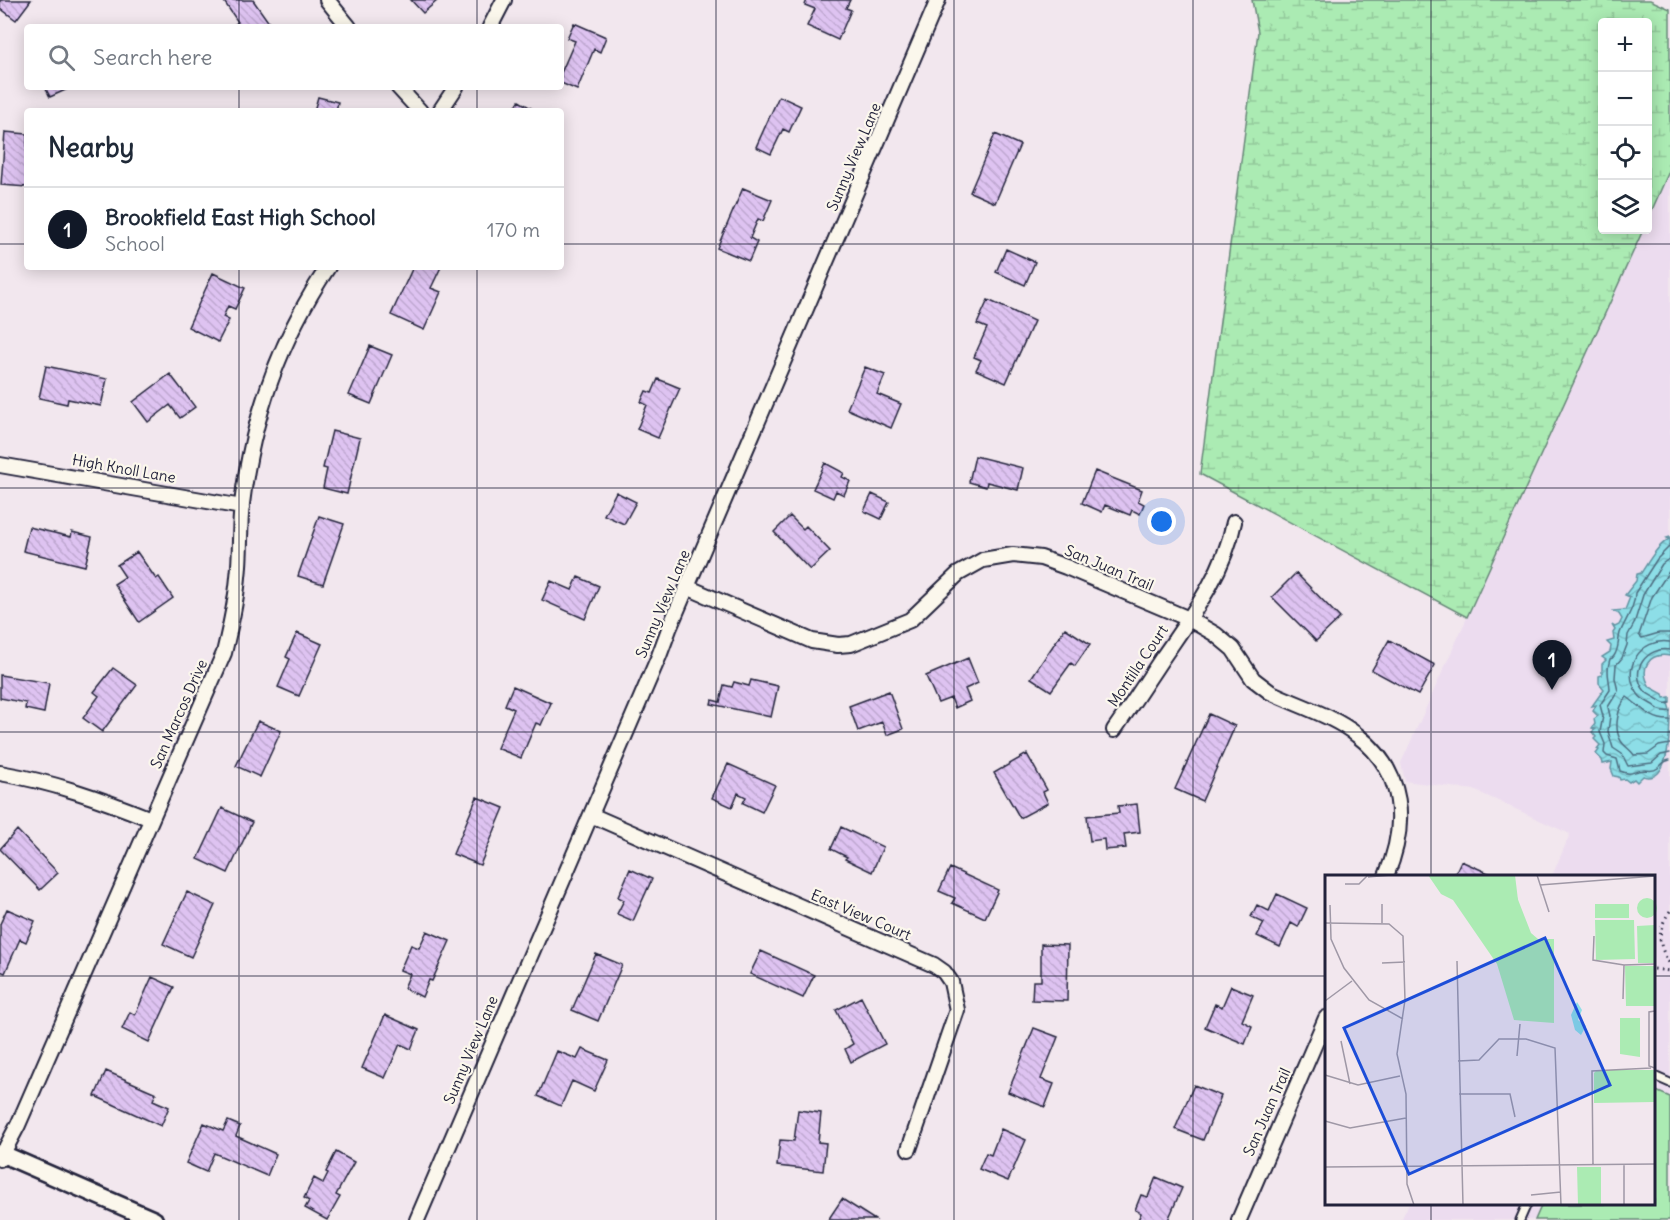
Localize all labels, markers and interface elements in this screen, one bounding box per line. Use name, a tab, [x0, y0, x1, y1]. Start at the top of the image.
map controls	[1598, 18, 1652, 234]
button: +	[1598, 18, 1652, 72]
search box	[24, 24, 564, 90]
icon: search	[45, 41, 78, 74]
text: Search here	[93, 43, 212, 71]
button: −	[1598, 72, 1652, 126]
street label: Sunny View Lane	[822, 100, 885, 214]
button: locate	[1598, 126, 1652, 180]
text: Nearby	[48, 131, 134, 164]
button: layers	[1598, 180, 1652, 234]
text: Brookfield East High School	[105, 203, 376, 231]
text: 1	[64, 217, 71, 242]
text: 170 m	[487, 217, 540, 242]
text: School	[105, 231, 165, 256]
street label: High Knoll Lane	[71, 450, 177, 487]
your location	[1147, 507, 1176, 536]
street label: San Juan Trail	[1062, 540, 1156, 595]
street label: Sunny View Lane	[631, 547, 694, 661]
street label: Montilla Court	[1103, 621, 1172, 710]
pin: 1	[1532, 640, 1572, 690]
street label: San Marcos Drive	[146, 656, 211, 771]
inset map	[1325, 875, 1655, 1205]
street label: East View Court	[808, 885, 914, 944]
street label: Sunny View Lane	[439, 993, 502, 1107]
street label: San Juan Trail	[1239, 1065, 1294, 1159]

